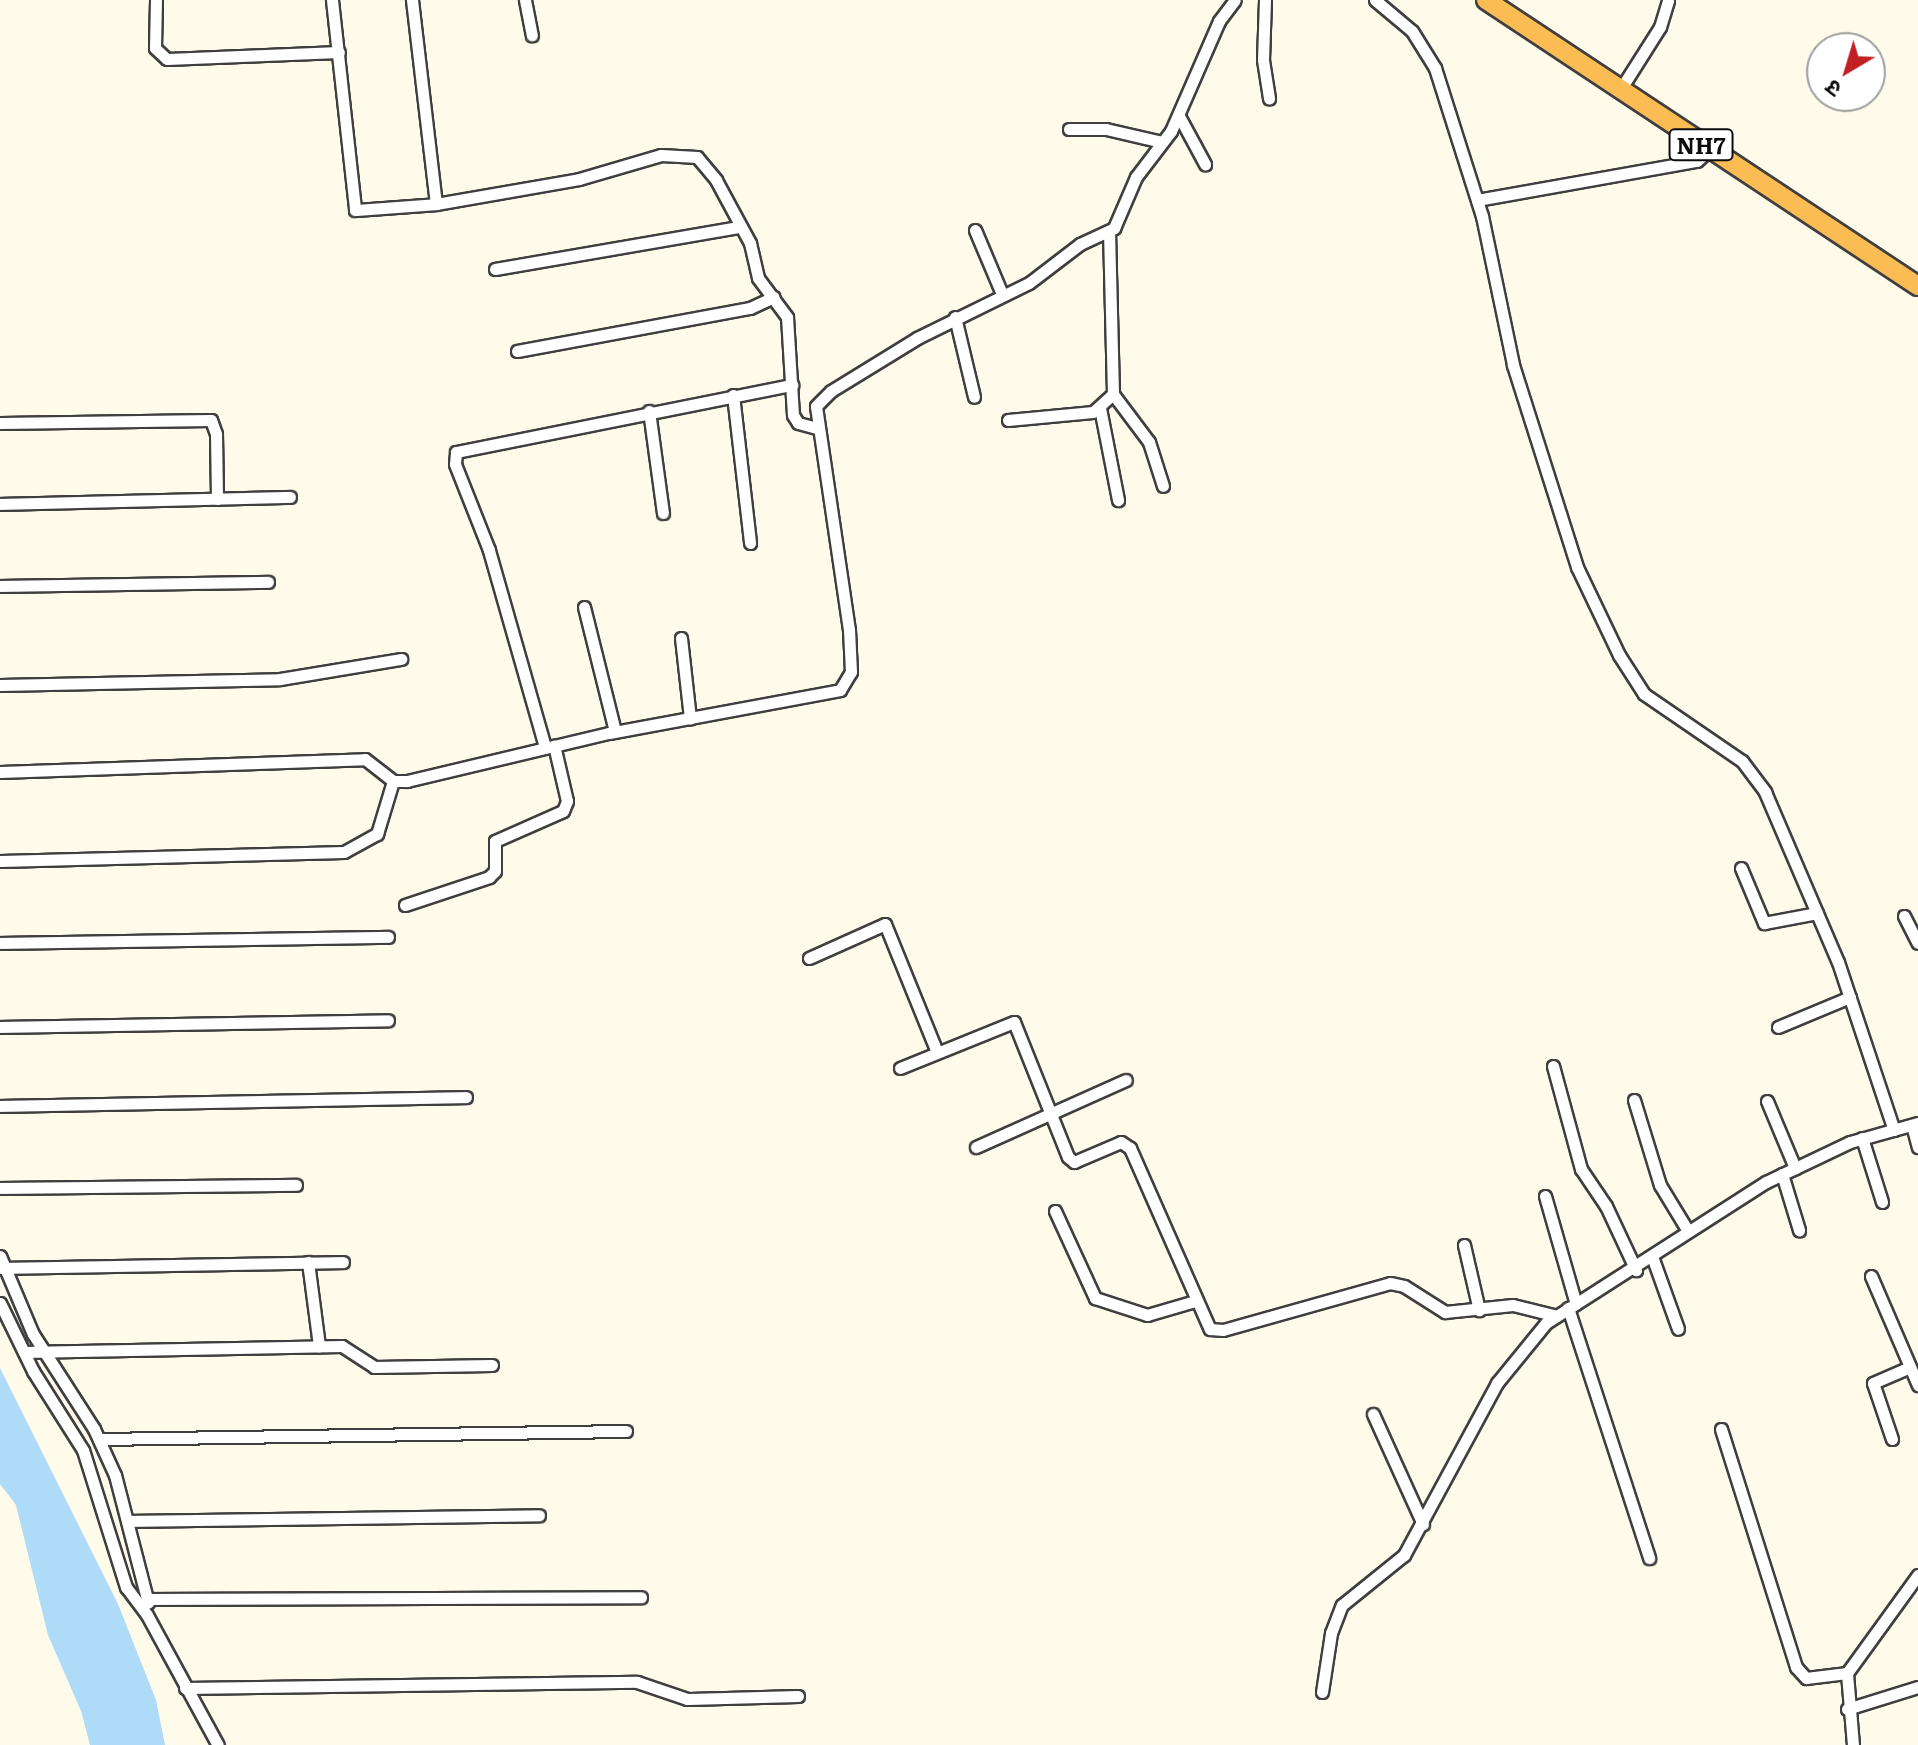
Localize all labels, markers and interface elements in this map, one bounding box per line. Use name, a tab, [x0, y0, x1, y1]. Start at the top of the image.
north arrow	[1806, 32, 1886, 112]
text: उ	[1817, 73, 1847, 107]
road number: NH7	[1667, 127, 1735, 163]

